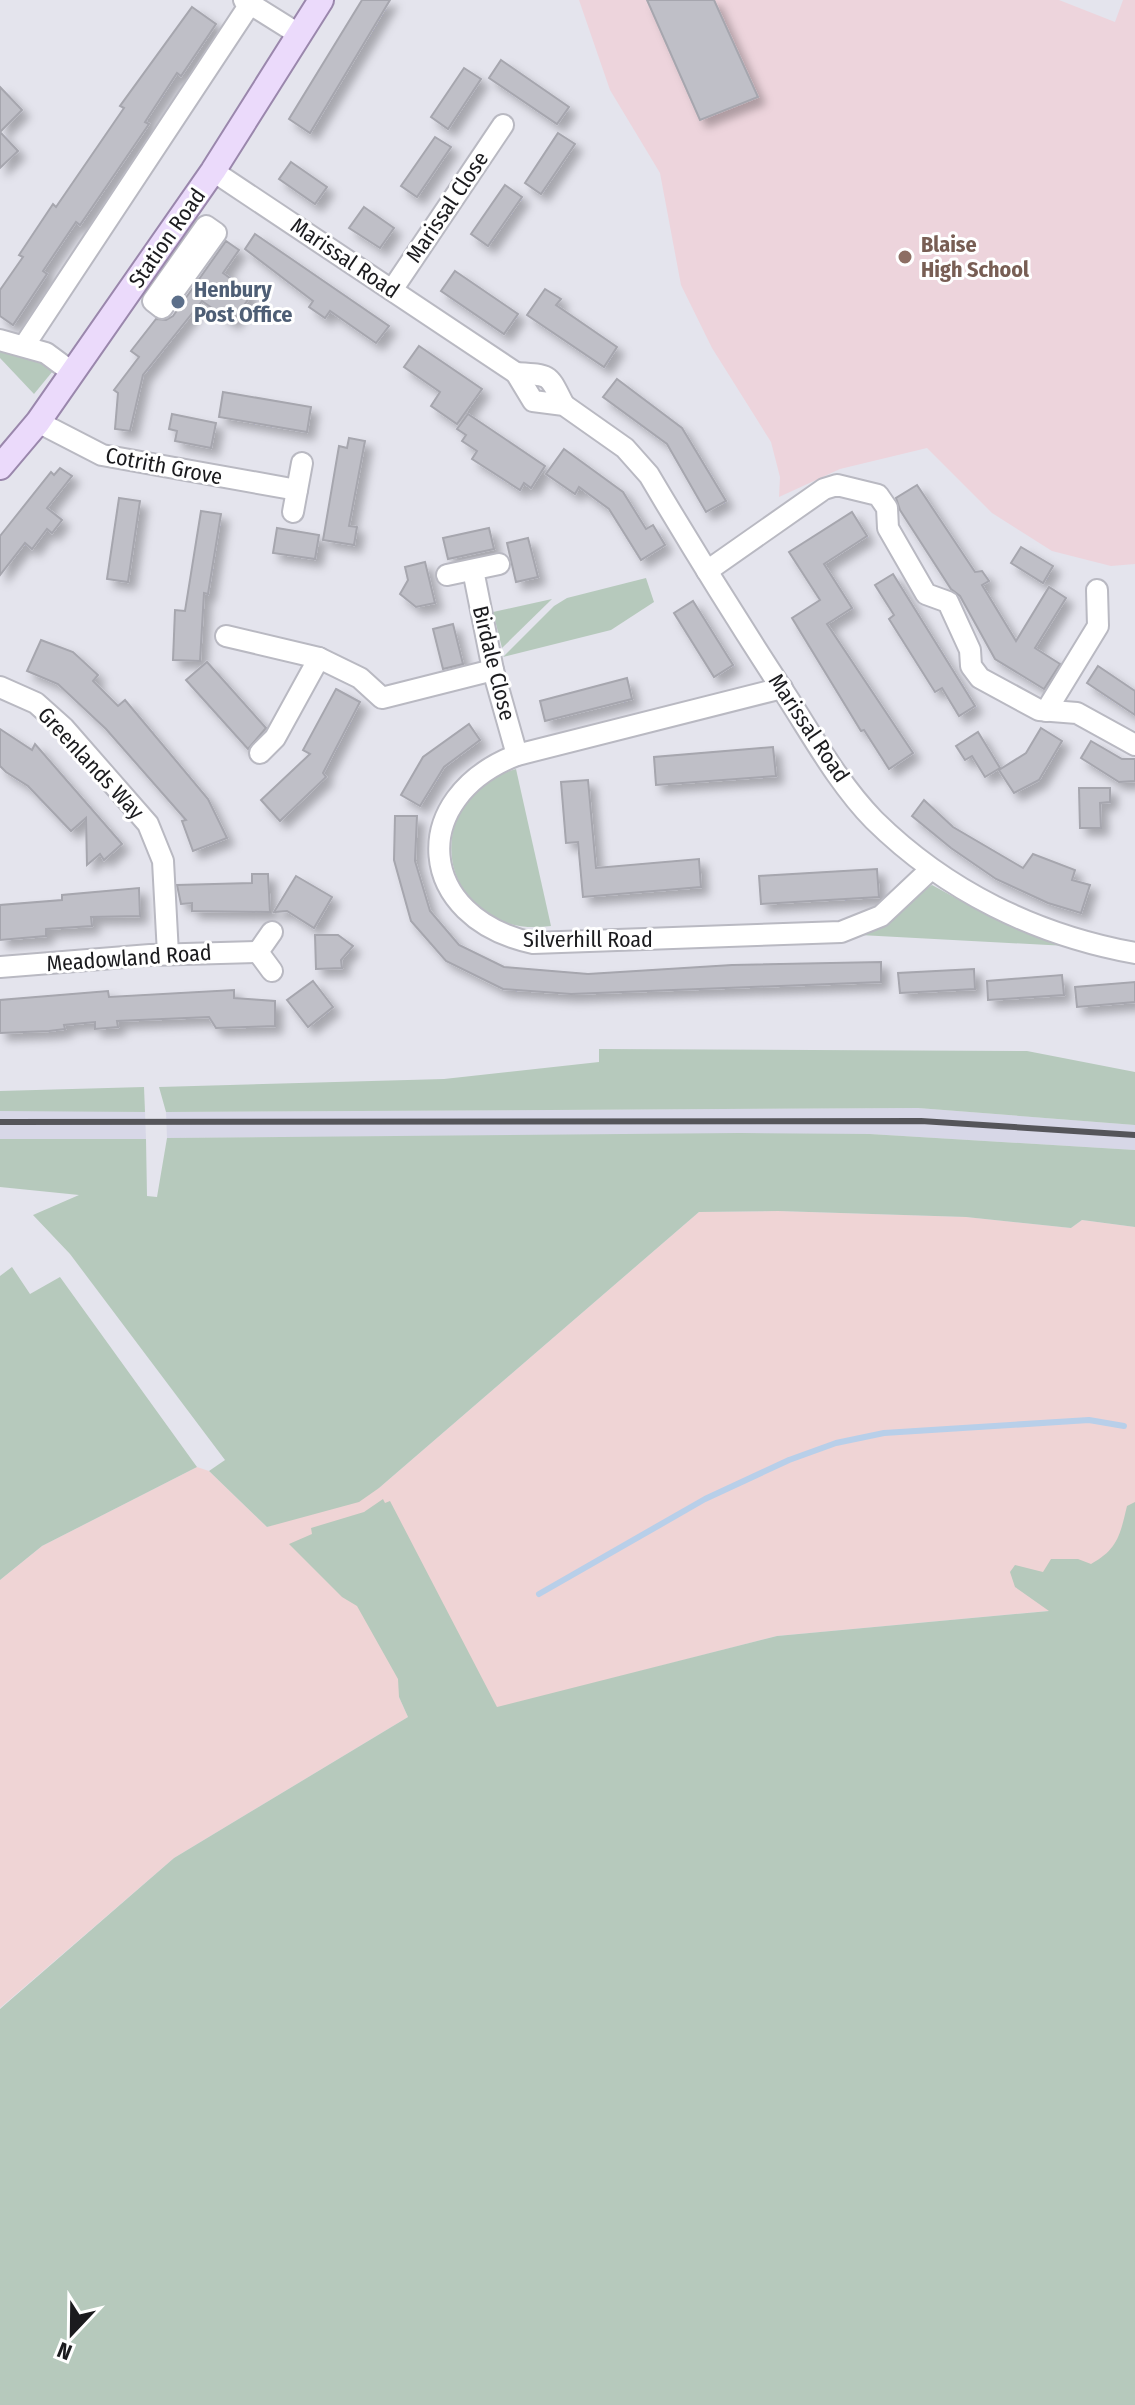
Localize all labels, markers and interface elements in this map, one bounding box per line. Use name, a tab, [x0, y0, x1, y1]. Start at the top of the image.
street label: Marissal Close	[400, 146, 494, 268]
street label: Station Road	[123, 183, 211, 293]
street label: Marissal Road	[286, 212, 404, 304]
place label: Blaise High School	[921, 231, 1030, 283]
marker: Blaise High School	[896, 248, 914, 266]
place label: Henbury Post Office	[194, 276, 292, 328]
marker: Henbury Post Office	[169, 293, 187, 311]
street label: Cotrith Grove	[103, 441, 225, 491]
street label: Birdale Close	[467, 603, 521, 723]
street label: Marissal Road	[763, 669, 855, 787]
street label: Greenlands Way	[32, 701, 150, 825]
street label: Silverhill Road	[523, 926, 653, 953]
street label: Meadowland Road	[46, 939, 212, 977]
north arrow	[32, 2293, 112, 2373]
text: N	[54, 2336, 76, 2366]

